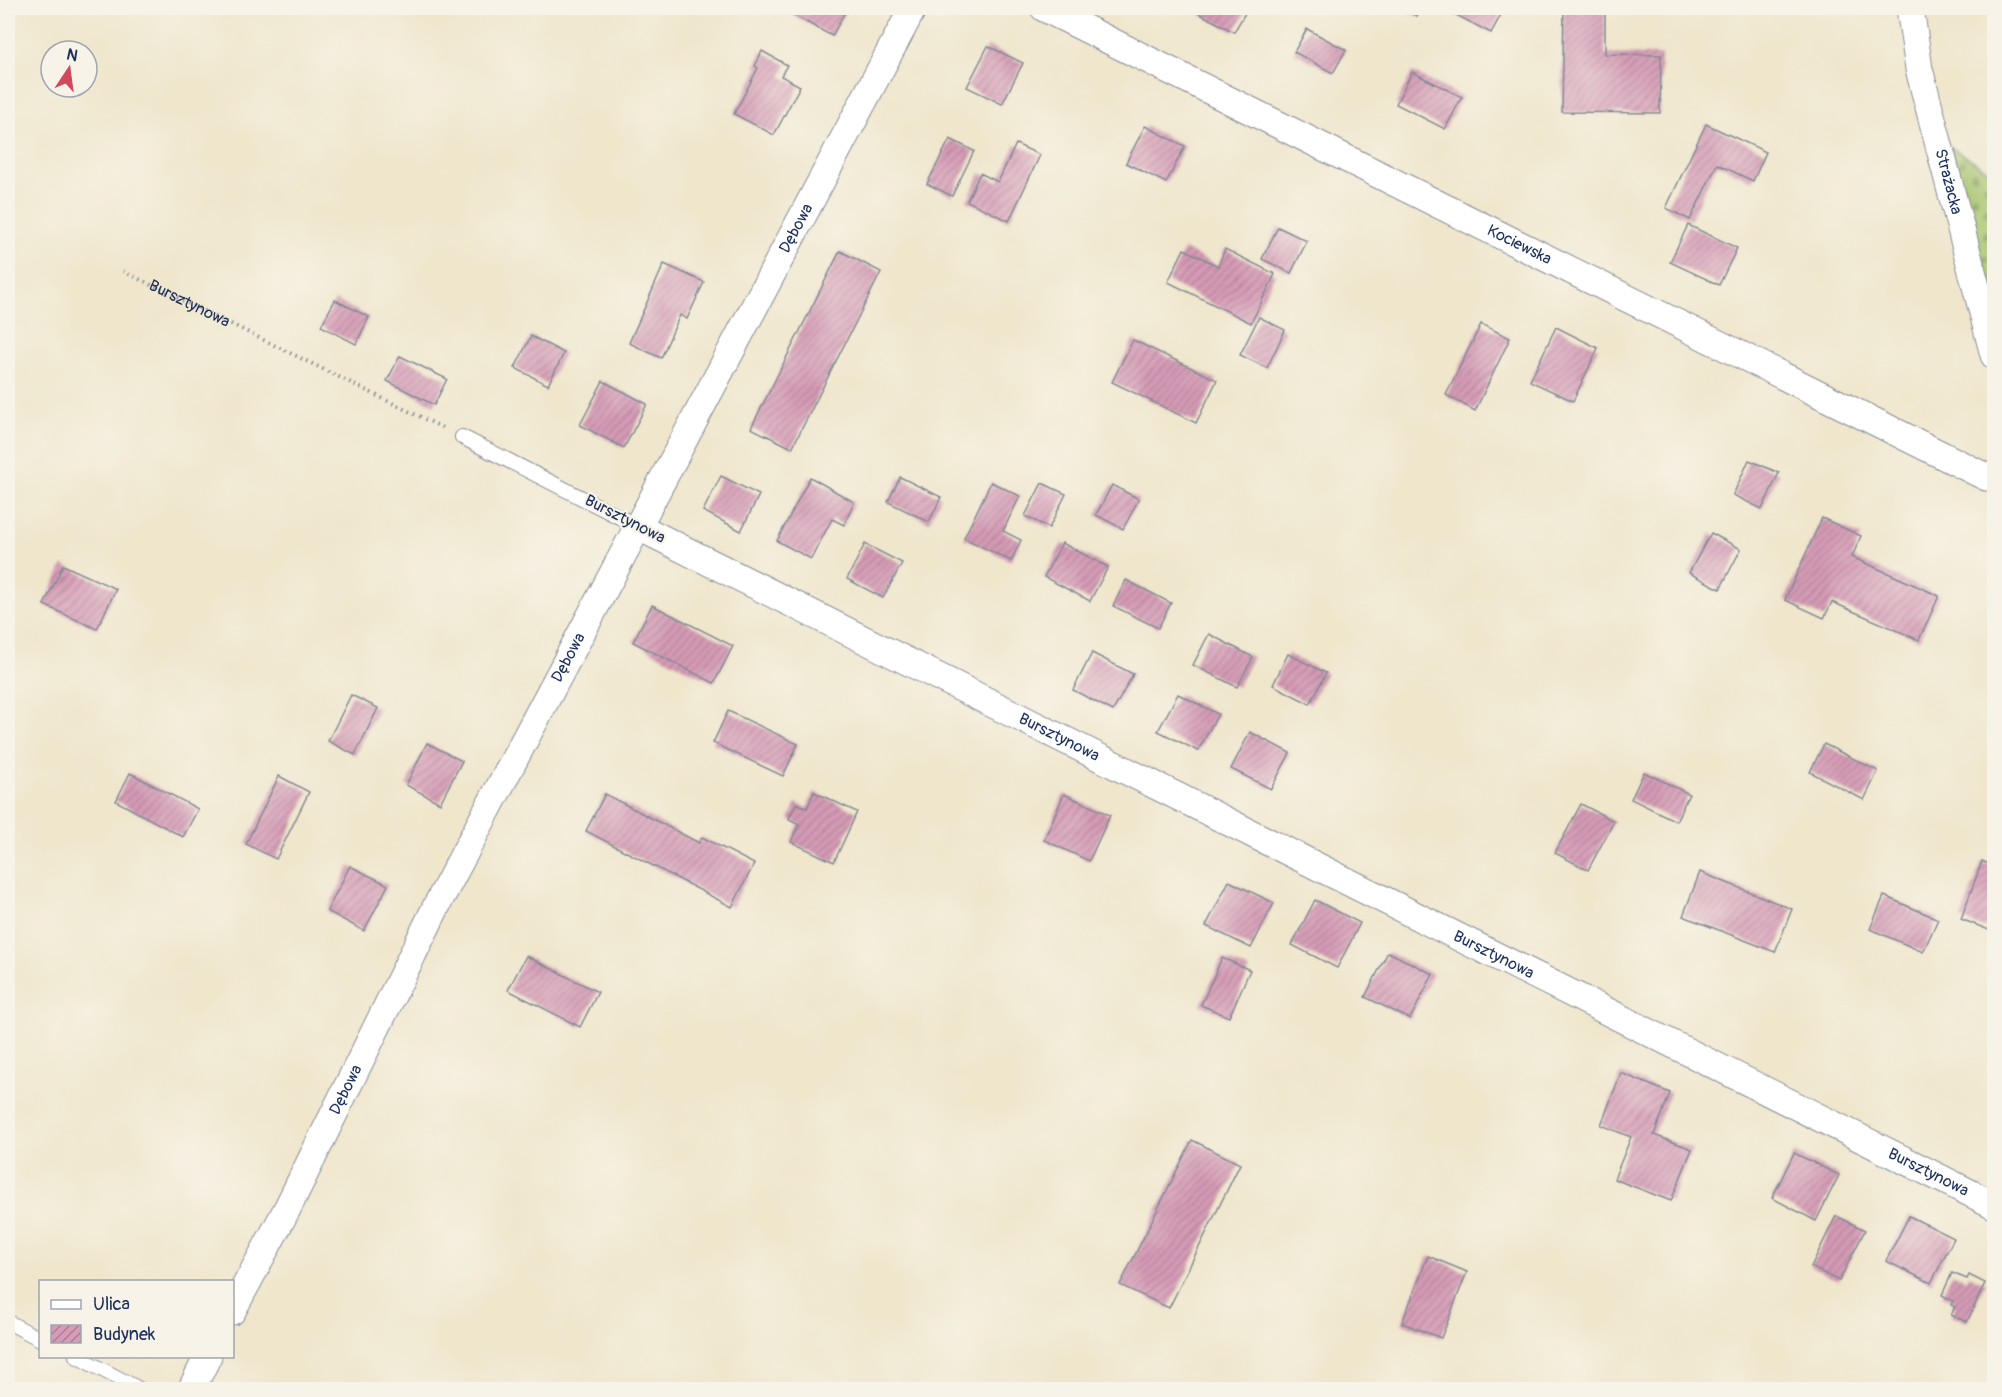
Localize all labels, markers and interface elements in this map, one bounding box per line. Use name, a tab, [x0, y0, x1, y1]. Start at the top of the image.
north arrow	[39, 39, 99, 99]
text: N	[65, 44, 80, 66]
street label: Strażacka	[1930, 147, 1967, 216]
street label: Dębowa	[775, 200, 817, 256]
street label: Kociewska	[1484, 220, 1555, 269]
street label: Bursztynowa	[146, 275, 233, 332]
street label: Bursztynowa	[581, 490, 669, 548]
street label: Dębowa	[547, 629, 590, 686]
street label: Bursztynowa	[1015, 709, 1103, 766]
street label: Bursztynowa	[1450, 926, 1537, 983]
street label: Dębowa	[325, 1061, 367, 1118]
street label: Bursztynowa	[1885, 1144, 1972, 1201]
legend	[39, 1280, 234, 1358]
text: Ulica	[93, 1293, 130, 1316]
text: Budynek	[93, 1323, 156, 1346]

